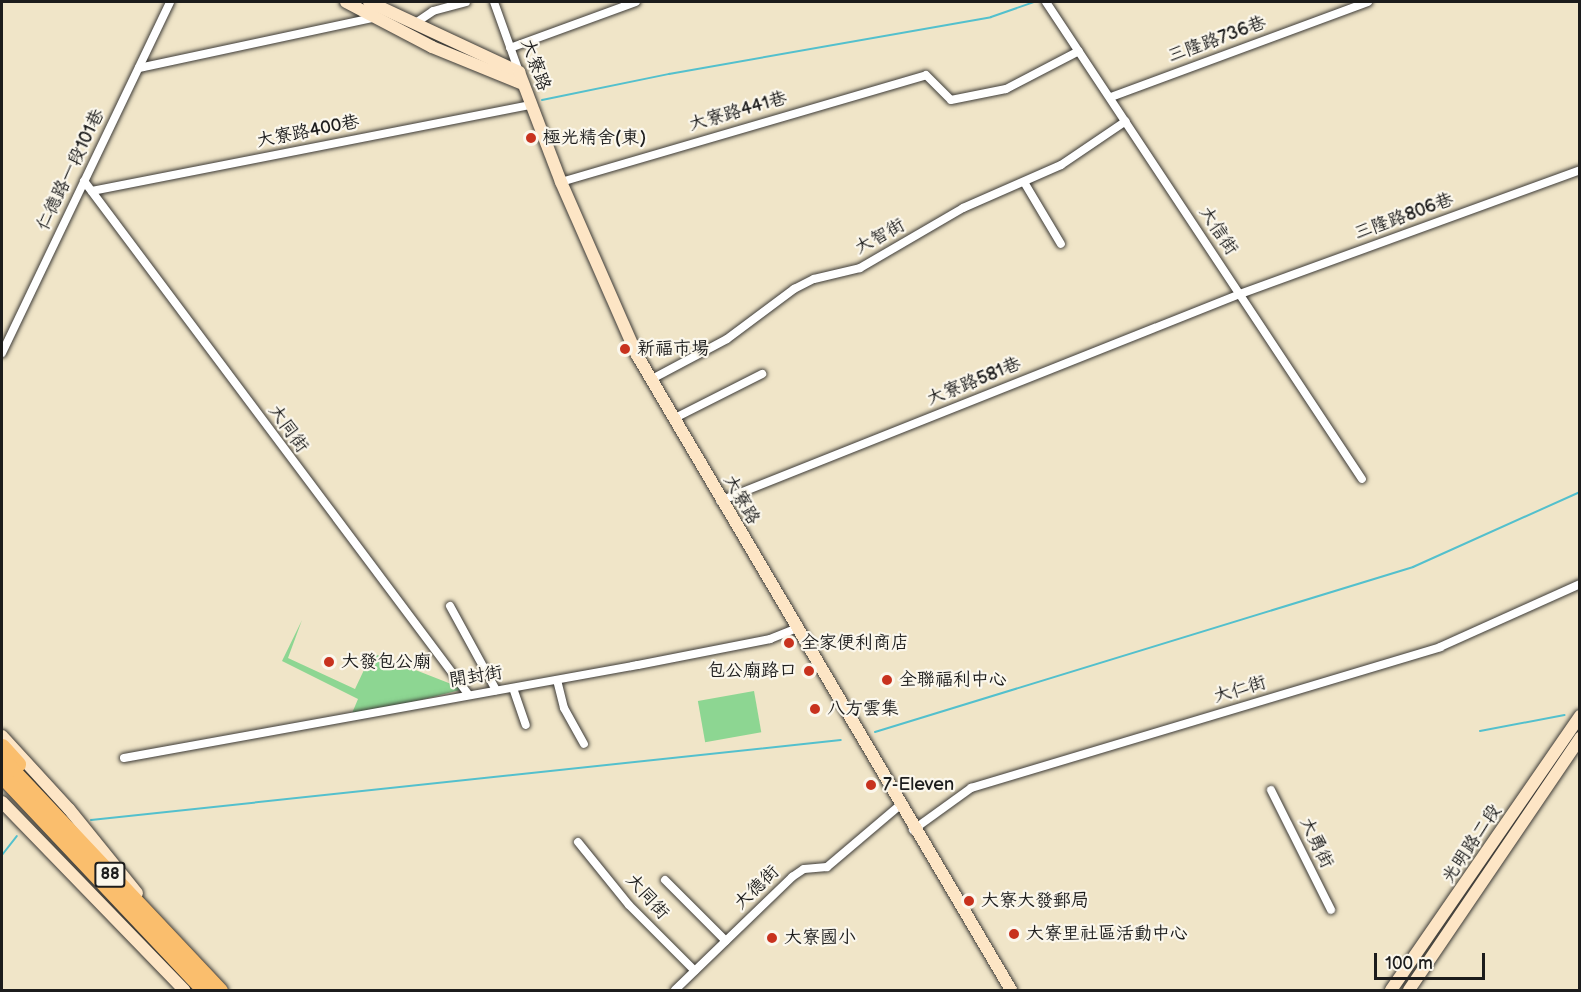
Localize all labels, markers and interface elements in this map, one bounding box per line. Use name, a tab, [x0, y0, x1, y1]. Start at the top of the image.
street label: 三隆路736巷	[1165, 12, 1269, 68]
street label: 大寮路	[516, 36, 554, 94]
street label: 大寮路441巷	[687, 88, 789, 136]
street label: 仁德路一段101巷	[32, 106, 110, 234]
street label: 大寮路400巷	[255, 111, 361, 153]
place label: 極光精舍(東)	[543, 127, 646, 149]
marker: 極光精舍(東)	[524, 131, 538, 145]
street label: 三隆路806巷	[1351, 189, 1457, 245]
street label: 大信街	[1194, 203, 1242, 259]
street label: 大智街	[851, 214, 909, 260]
place label: 新福市場	[637, 338, 709, 360]
marker: 新福市場	[618, 342, 632, 356]
street label: 大寮路581巷	[924, 353, 1024, 411]
street label: 大同街	[263, 401, 313, 457]
street label: 大寮路	[718, 471, 764, 529]
place label: 全家便利商店	[801, 632, 909, 654]
marker: 全家便利商店	[782, 636, 796, 650]
place label: 大發包公廟	[341, 651, 431, 673]
marker: 大發包公廟	[322, 655, 336, 669]
place label: 包公廟路口	[707, 660, 797, 682]
street label: 開封街	[448, 662, 504, 692]
marker: 包公廟路口	[802, 664, 816, 678]
place label: 全聯福利中心	[899, 669, 1007, 691]
street label: 大仁街	[1211, 672, 1269, 708]
marker: 全聯福利中心	[880, 673, 894, 687]
place label: 八方雲集	[827, 698, 899, 720]
marker: 八方雲集	[808, 702, 822, 716]
place label: 7-Eleven	[883, 774, 954, 796]
marker: 7-Eleven	[864, 778, 878, 792]
street label: 光明路二段	[1438, 801, 1506, 887]
street label: 大勇街	[1294, 814, 1338, 872]
street label: 大德街	[730, 861, 784, 915]
road number: 88	[94, 862, 126, 888]
street label: 大同街	[621, 870, 673, 924]
place label: 大寮大發郵局	[981, 890, 1089, 912]
marker: 大寮大發郵局	[962, 894, 976, 908]
place label: 大寮里社區活動中心	[1026, 923, 1188, 945]
place label: 大寮國小	[784, 927, 856, 949]
marker: 大寮里社區活動中心	[1007, 927, 1021, 941]
marker: 大寮國小	[765, 931, 779, 945]
scale bar	[1377, 941, 1488, 979]
text: 100 m	[1385, 953, 1433, 974]

